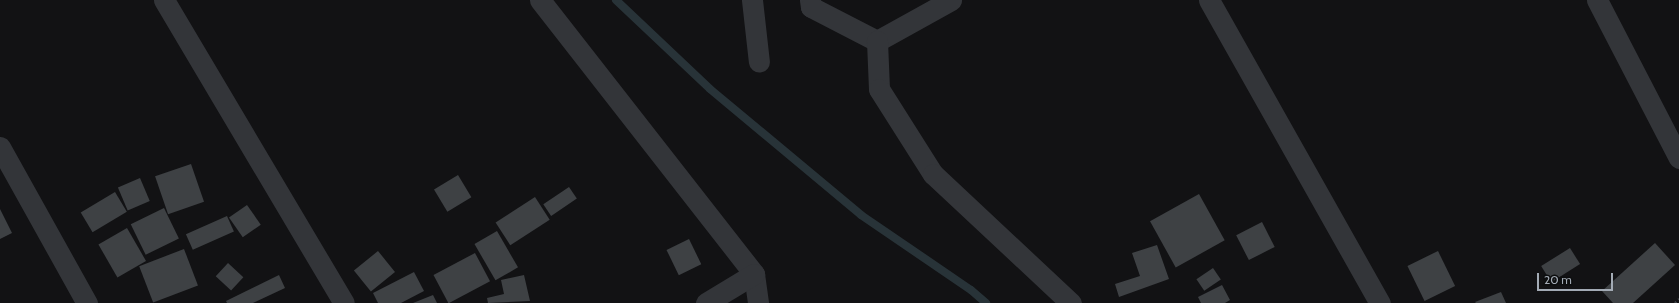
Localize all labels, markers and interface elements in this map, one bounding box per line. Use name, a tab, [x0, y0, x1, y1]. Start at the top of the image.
scale bar	[1539, 265, 1615, 291]
text: 20 m	[1544, 272, 1572, 287]

